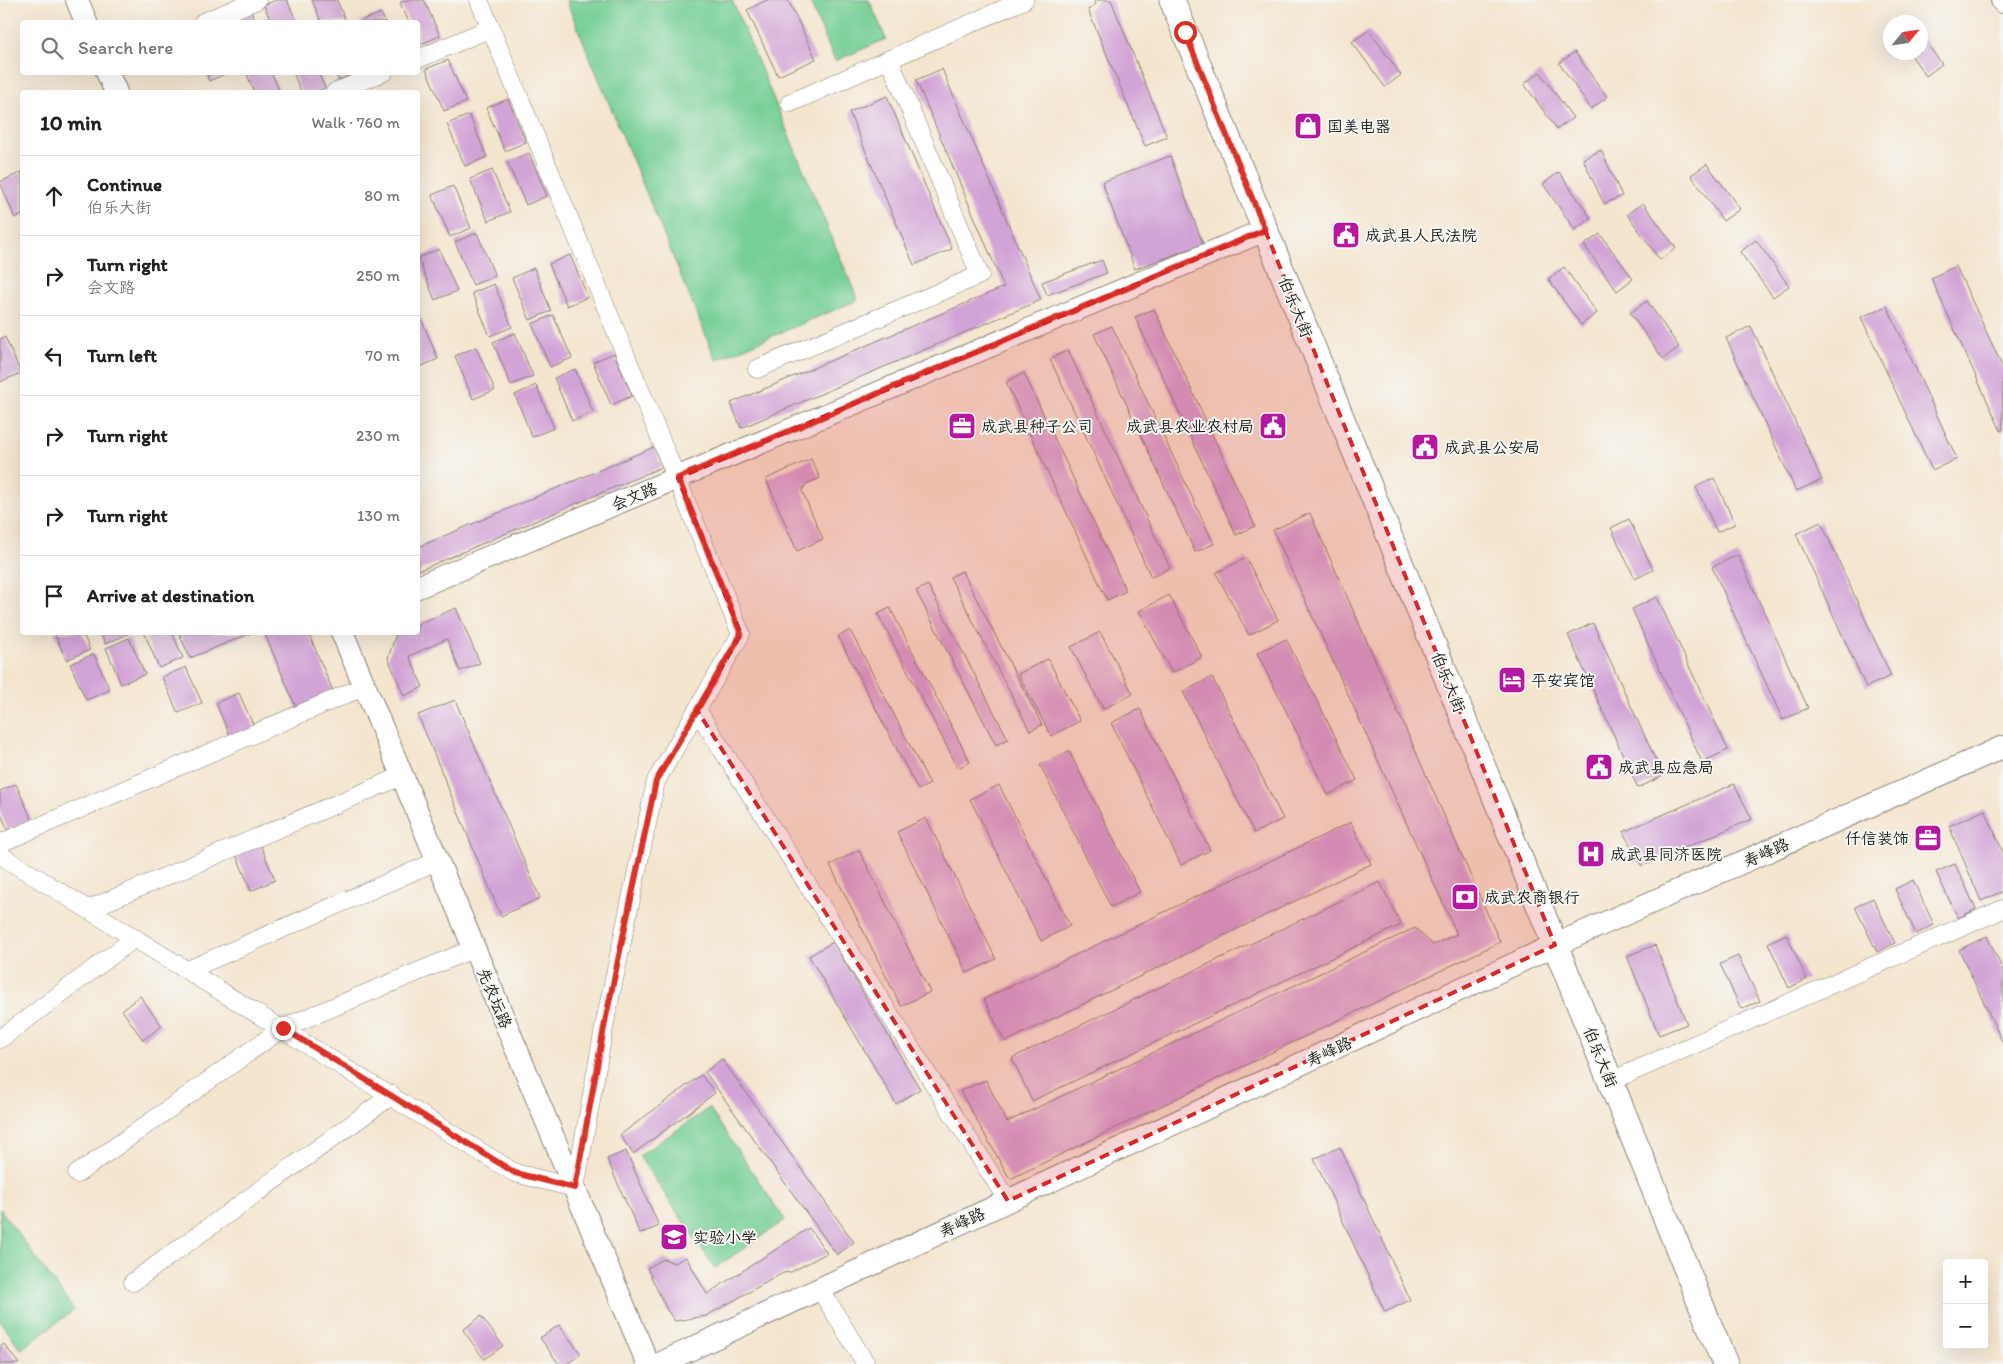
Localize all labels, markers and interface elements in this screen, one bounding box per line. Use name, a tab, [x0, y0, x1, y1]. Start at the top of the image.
north arrow	[1883, 15, 1928, 60]
search box	[20, 20, 420, 75]
route start	[1174, 21, 1197, 44]
icon: search	[38, 34, 66, 62]
text: Search here	[78, 36, 173, 59]
text: 10 min	[40, 110, 102, 135]
shop icon: 国美电器	[1293, 111, 1323, 141]
text: Walk · 760 m	[312, 113, 400, 132]
place label: 国美电器	[1327, 117, 1391, 136]
text: Continue	[87, 173, 162, 196]
icon: ahead	[40, 182, 68, 210]
text: 80 m	[364, 186, 400, 205]
text: 伯乐大街	[87, 198, 151, 217]
public building icon: 成武县人民法院	[1331, 220, 1361, 250]
place label: 成武县人民法院	[1365, 226, 1477, 245]
text: Turn right	[87, 253, 168, 276]
icon: right	[40, 262, 68, 290]
text: 250 m	[356, 266, 400, 285]
street label: 伯乐大街	[1275, 274, 1316, 340]
text: 会文路	[87, 278, 135, 297]
icon: left	[40, 342, 68, 370]
text: Turn left	[87, 344, 157, 367]
text: 70 m	[365, 346, 400, 365]
office icon: 成武县种子公司	[947, 411, 977, 441]
public building icon: 成武县农业农村局	[1258, 411, 1288, 441]
place label: 成武县种子公司	[981, 417, 1093, 436]
place label: 成武县农业农村局	[1126, 417, 1254, 436]
icon: right	[40, 422, 68, 450]
text: Turn right	[87, 424, 168, 447]
text: 230 m	[356, 426, 400, 445]
public building icon: 成武县公安局	[1410, 432, 1440, 462]
place label: 成武县公安局	[1444, 438, 1540, 457]
street label: 会文路	[608, 478, 660, 515]
icon: right	[40, 502, 68, 530]
text: Turn right	[87, 504, 168, 527]
text: 130 m	[357, 506, 400, 525]
icon: arrive	[40, 582, 68, 610]
text: Arrive at destination	[87, 584, 254, 607]
street label: 伯乐大街	[1428, 649, 1469, 715]
hotel icon: 平安宾馆	[1497, 665, 1527, 695]
place label: 平安宾馆	[1531, 671, 1595, 690]
public building icon: 成武县应急局	[1584, 752, 1614, 782]
place label: 成武县应急局	[1618, 758, 1714, 777]
office icon: 仟信装饰	[1913, 823, 1943, 853]
place label: 仟信装饰	[1845, 829, 1909, 848]
street label: 寿峰路	[1740, 834, 1792, 871]
hospital icon: 成武县同济医院	[1576, 839, 1606, 869]
place label: 成武县同济医院	[1610, 845, 1722, 864]
bank icon: 成武农商银行	[1450, 882, 1480, 912]
place label: 成武农商银行	[1484, 888, 1580, 907]
street label: 先农坛路	[473, 965, 516, 1031]
route end	[272, 1017, 295, 1040]
street label: 伯乐大街	[1580, 1024, 1621, 1090]
street label: 寿峰路	[1303, 1033, 1355, 1070]
street label: 寿峰路	[936, 1204, 988, 1241]
school or university icon: 实验小学	[659, 1222, 689, 1252]
place label: 实验小学	[693, 1228, 757, 1247]
map controls	[1943, 1259, 1988, 1349]
button: +	[1943, 1259, 1988, 1304]
button: −	[1943, 1304, 1988, 1349]

